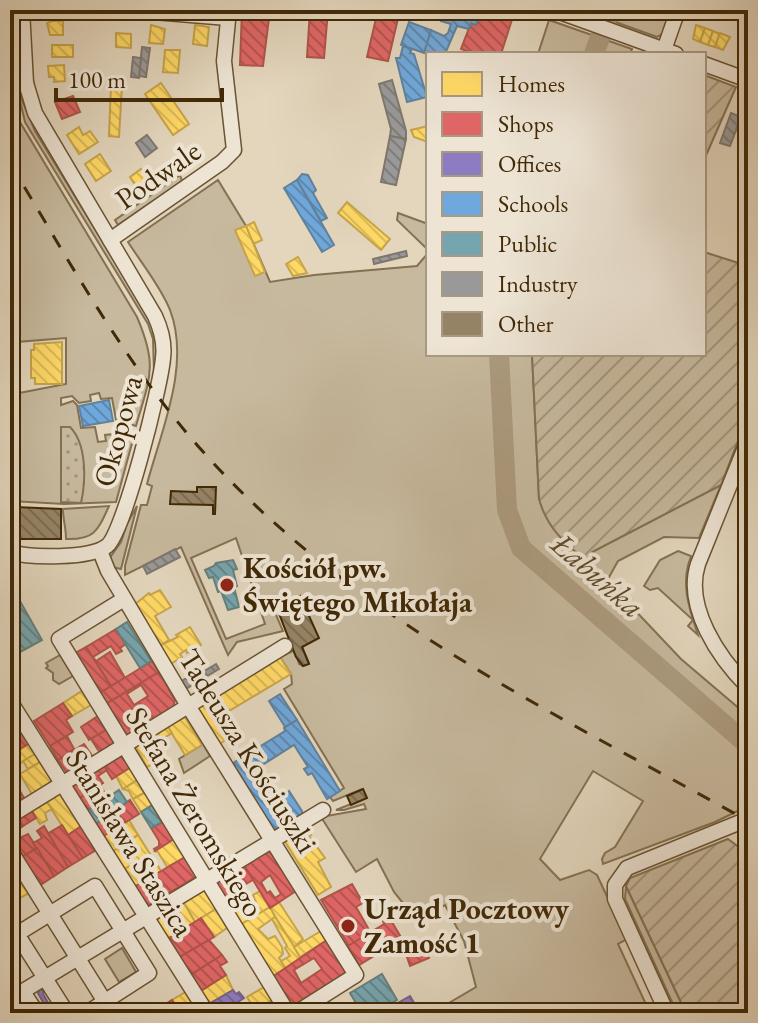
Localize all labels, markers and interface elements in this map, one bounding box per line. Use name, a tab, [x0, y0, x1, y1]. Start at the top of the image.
scale bar	[56, 52, 222, 102]
legend	[426, 52, 706, 356]
text: 100 m	[68, 64, 126, 95]
text: Homes	[498, 68, 565, 99]
text: Shops	[498, 108, 554, 139]
street label: Podwale	[107, 131, 208, 218]
text: Offices	[498, 148, 561, 179]
text: Schools	[498, 188, 568, 219]
text: Public	[498, 228, 557, 259]
text: Industry	[498, 268, 578, 299]
text: Other	[498, 308, 554, 339]
street label: Okopowa	[84, 371, 151, 491]
water label: Łabuńka	[542, 522, 653, 627]
place label: Kościół pw. Świętego Mikołaja	[243, 548, 473, 621]
marker: Kościół pw. Świętego Mikołaja	[218, 576, 236, 594]
street label: Tadeusza Kościuszki	[170, 641, 327, 860]
street label: Stefana Żeromskiego	[117, 700, 274, 924]
street label: Stanisława Staszica	[57, 742, 204, 944]
place label: Urząd Pocztowy Zamość 1	[364, 889, 570, 962]
marker: Urząd Pocztowy Zamość 1	[339, 917, 357, 935]

